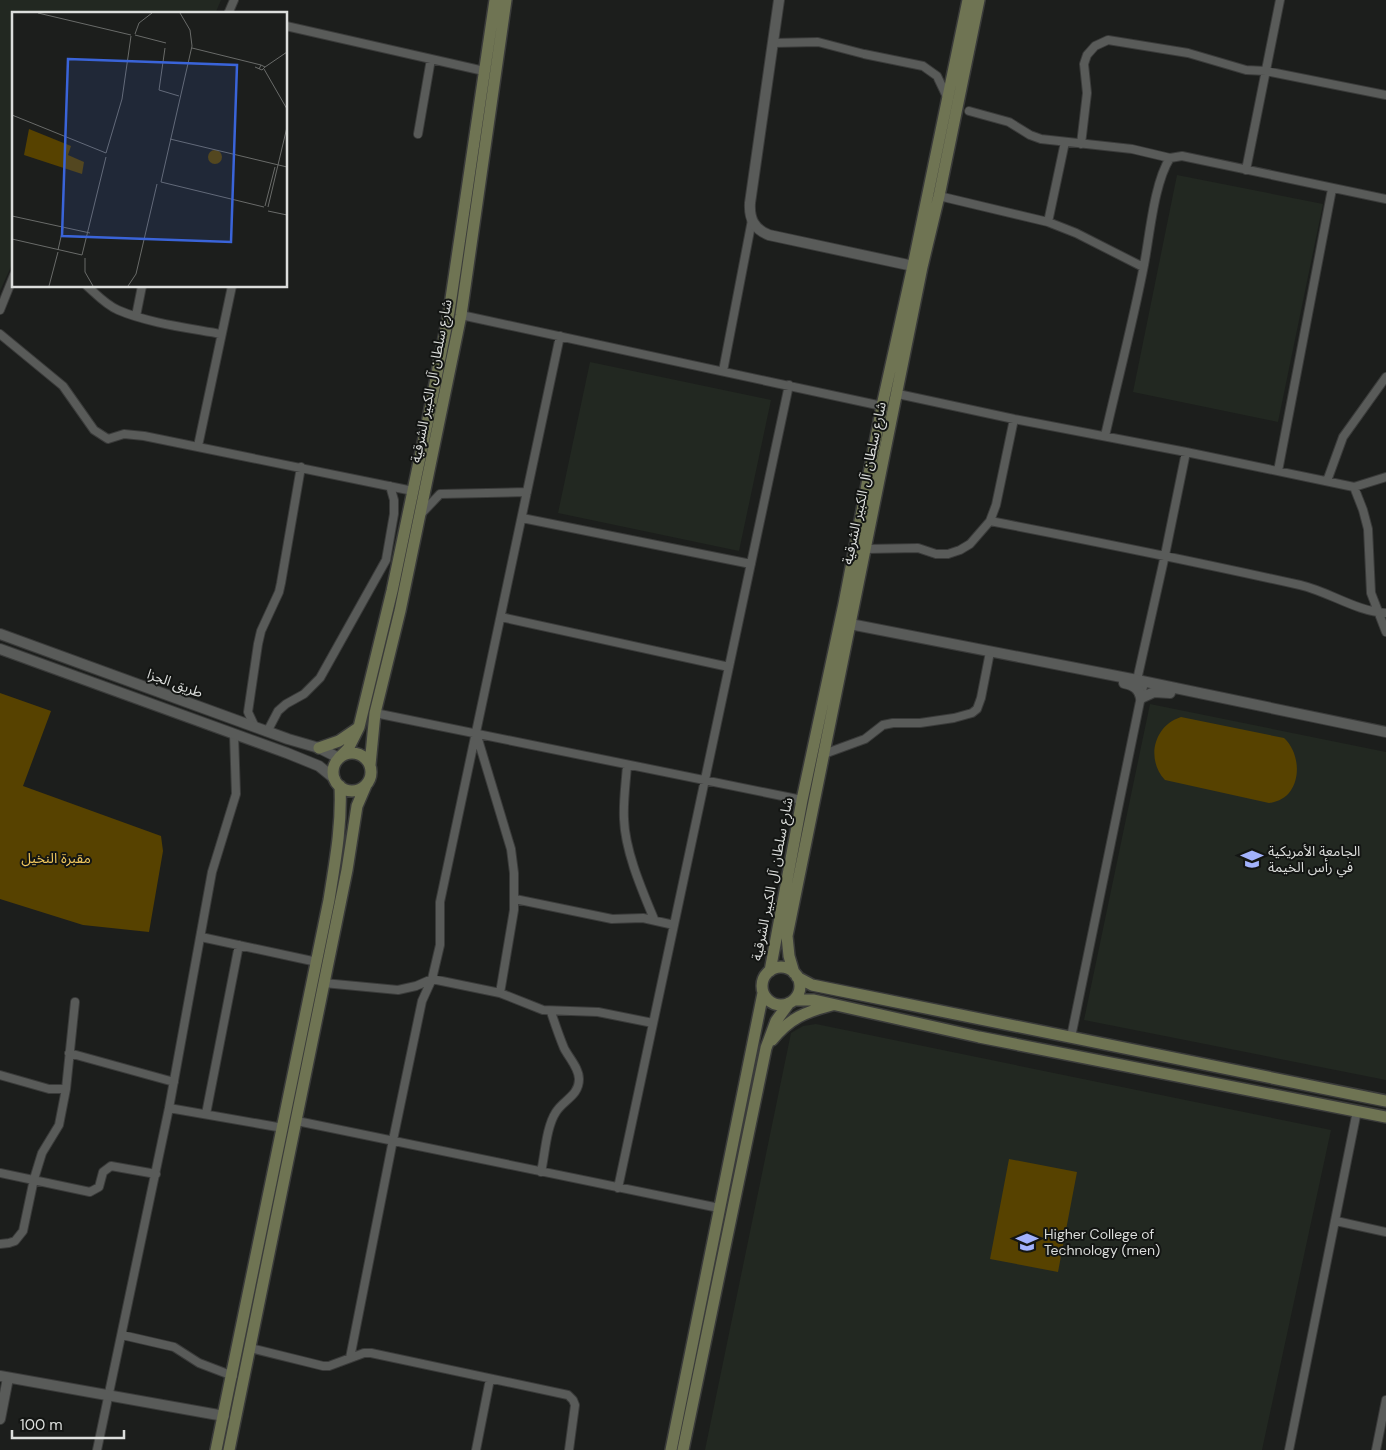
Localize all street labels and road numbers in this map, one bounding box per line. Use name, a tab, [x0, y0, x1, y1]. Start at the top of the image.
street label: شارع سلطان آل الكبير الشرقية	[406, 298, 458, 465]
street label: شارع سلطان آل الكبير الشرقية	[838, 400, 892, 566]
street label: طريق الجزا	[144, 665, 205, 702]
street label: شارع سلطان آل الكبير الشرقية	[747, 796, 799, 963]

